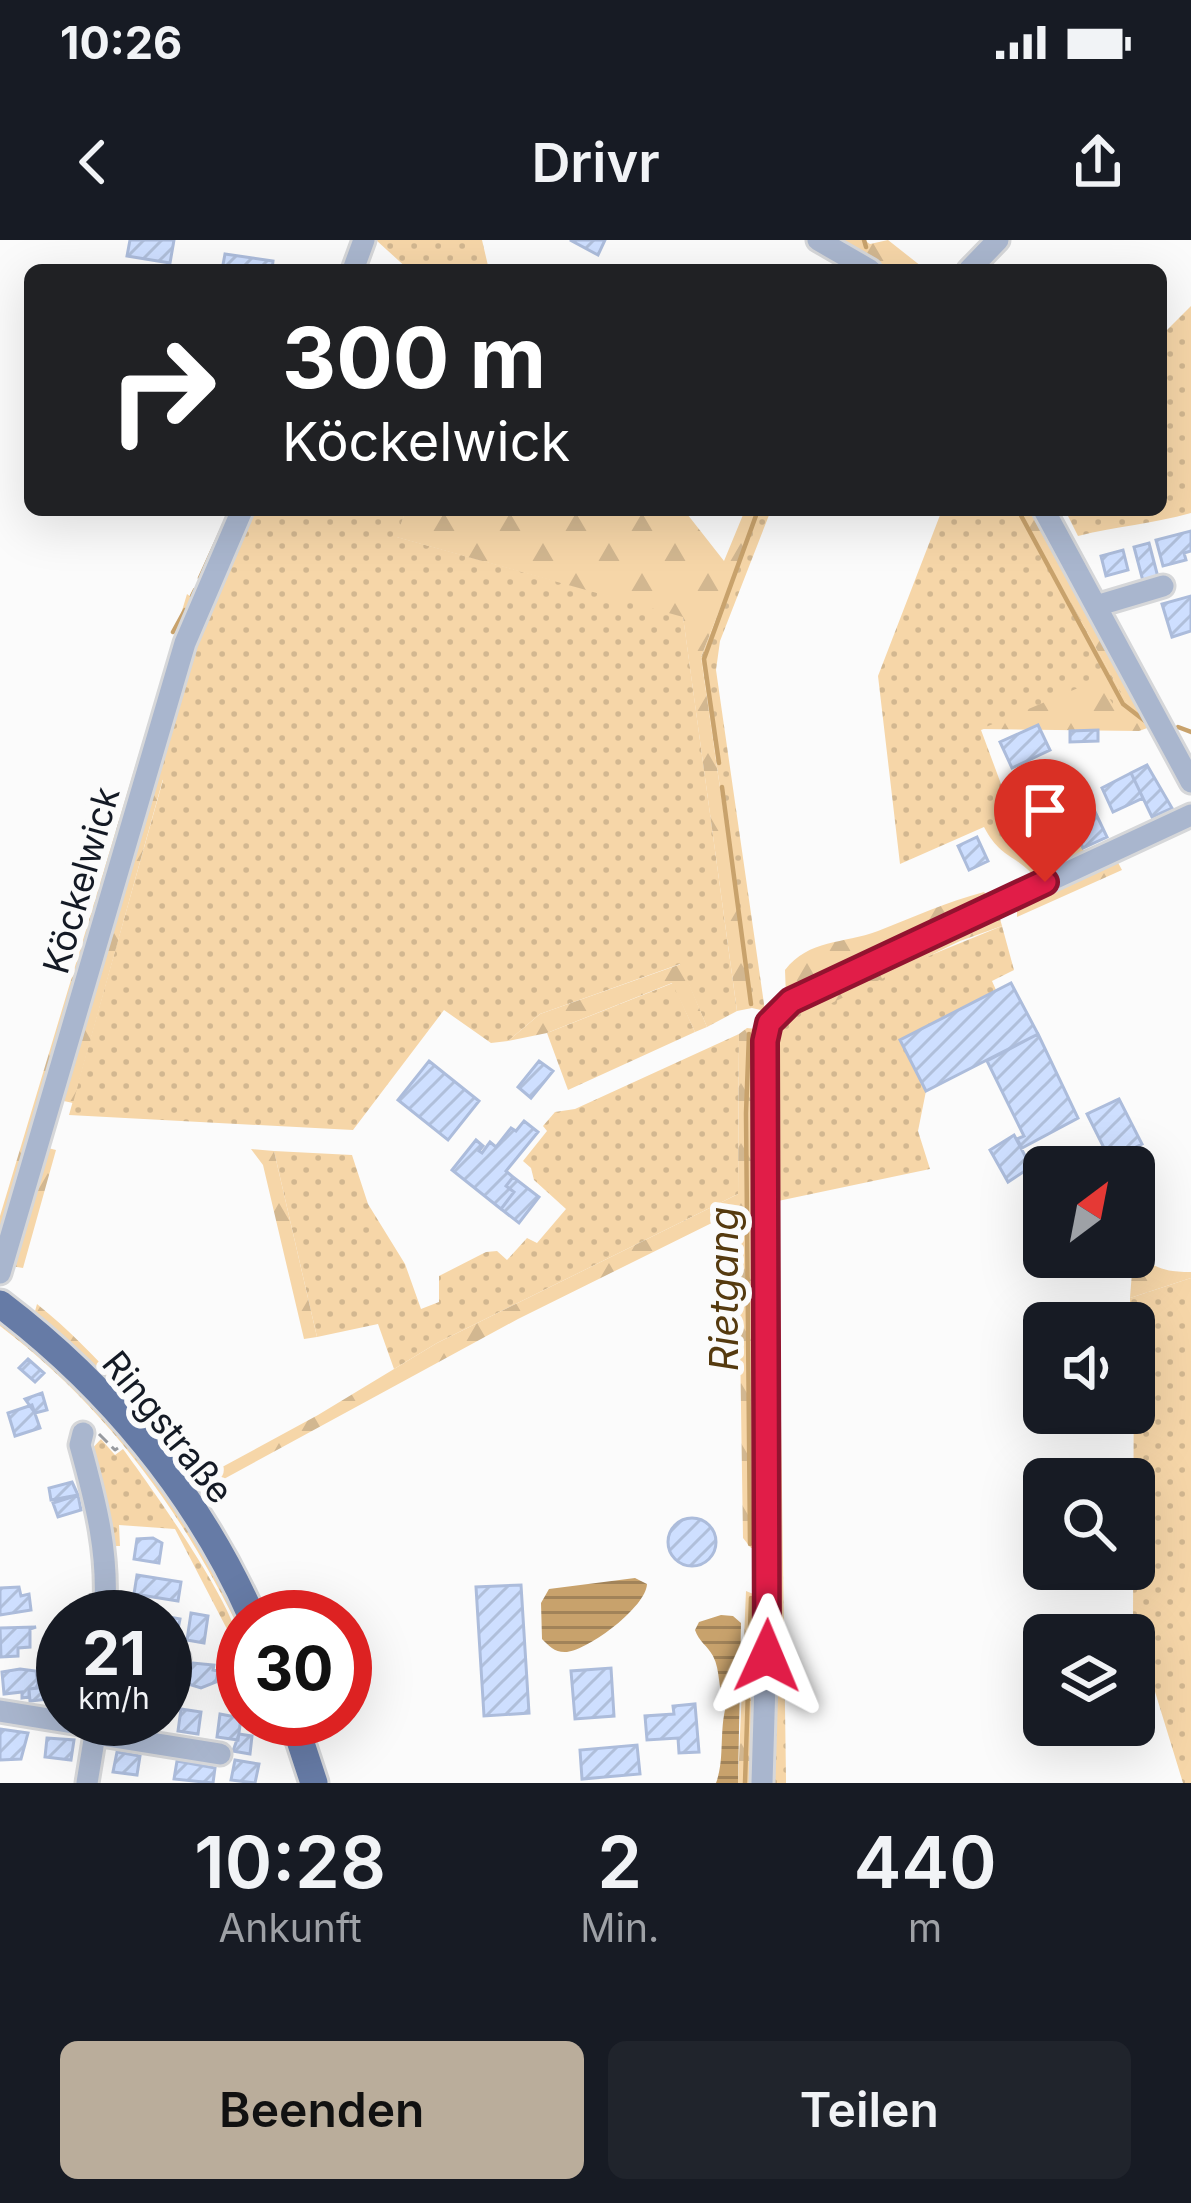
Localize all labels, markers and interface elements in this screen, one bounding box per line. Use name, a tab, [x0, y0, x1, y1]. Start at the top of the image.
text: 10:26	[60, 15, 182, 70]
icon: back	[60, 129, 126, 195]
icon: share	[1065, 129, 1131, 195]
text: Drivr	[531, 130, 660, 195]
text: 300 m	[282, 307, 546, 408]
icon: right	[84, 312, 240, 468]
text: Köckelwick	[282, 409, 570, 474]
pin	[994, 759, 1096, 882]
icon: arrive	[1012, 777, 1078, 843]
street label: Köckelwick	[33, 781, 129, 978]
north arrow	[1023, 1146, 1155, 1278]
map controls	[1023, 1146, 1155, 1746]
water label: Rietgang	[700, 1207, 747, 1371]
button: sound	[1023, 1302, 1155, 1434]
street label: Ringstraße	[93, 1342, 243, 1512]
button: search	[1023, 1458, 1155, 1590]
speed limit sign: 30	[216, 1590, 372, 1746]
position arrow	[704, 1593, 830, 1719]
button: layers	[1023, 1614, 1155, 1746]
text: 21	[82, 1617, 146, 1689]
text: km/h	[78, 1680, 150, 1716]
text: 10:28	[194, 1818, 386, 1905]
text: 2	[597, 1818, 642, 1905]
text: 440	[853, 1818, 997, 1905]
text: Ankunft	[218, 1904, 362, 1951]
text: Min.	[580, 1904, 659, 1951]
text: m	[908, 1904, 942, 1951]
button: Beenden	[60, 2041, 584, 2179]
button: Teilen	[608, 2041, 1131, 2179]

